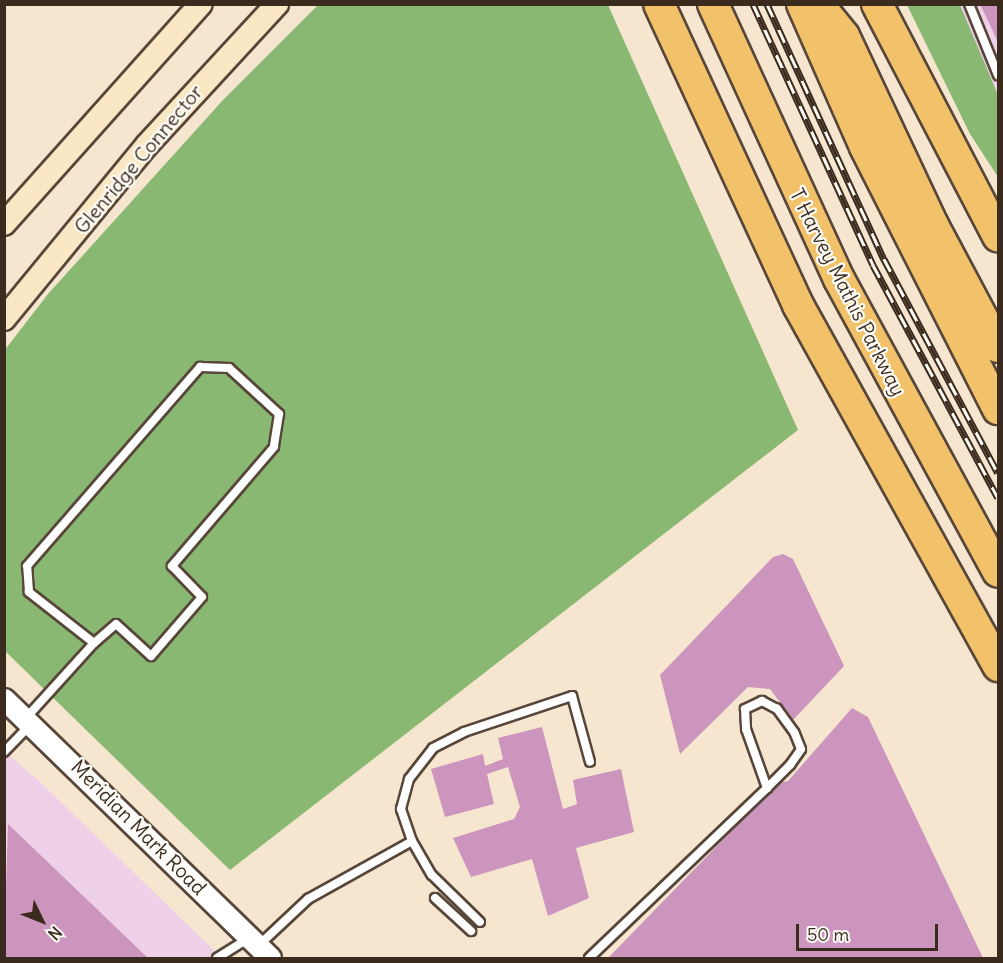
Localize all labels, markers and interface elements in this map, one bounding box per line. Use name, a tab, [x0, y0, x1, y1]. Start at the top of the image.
street label: Glenridge Connector	[69, 80, 207, 238]
street label: T Harvey Mathis Parkway	[785, 184, 911, 400]
street label: Meridian Mark Road	[67, 755, 211, 899]
north arrow	[12, 891, 72, 951]
scale bar	[799, 912, 942, 950]
text: N	[44, 922, 66, 944]
text: 50 m	[807, 923, 849, 946]

